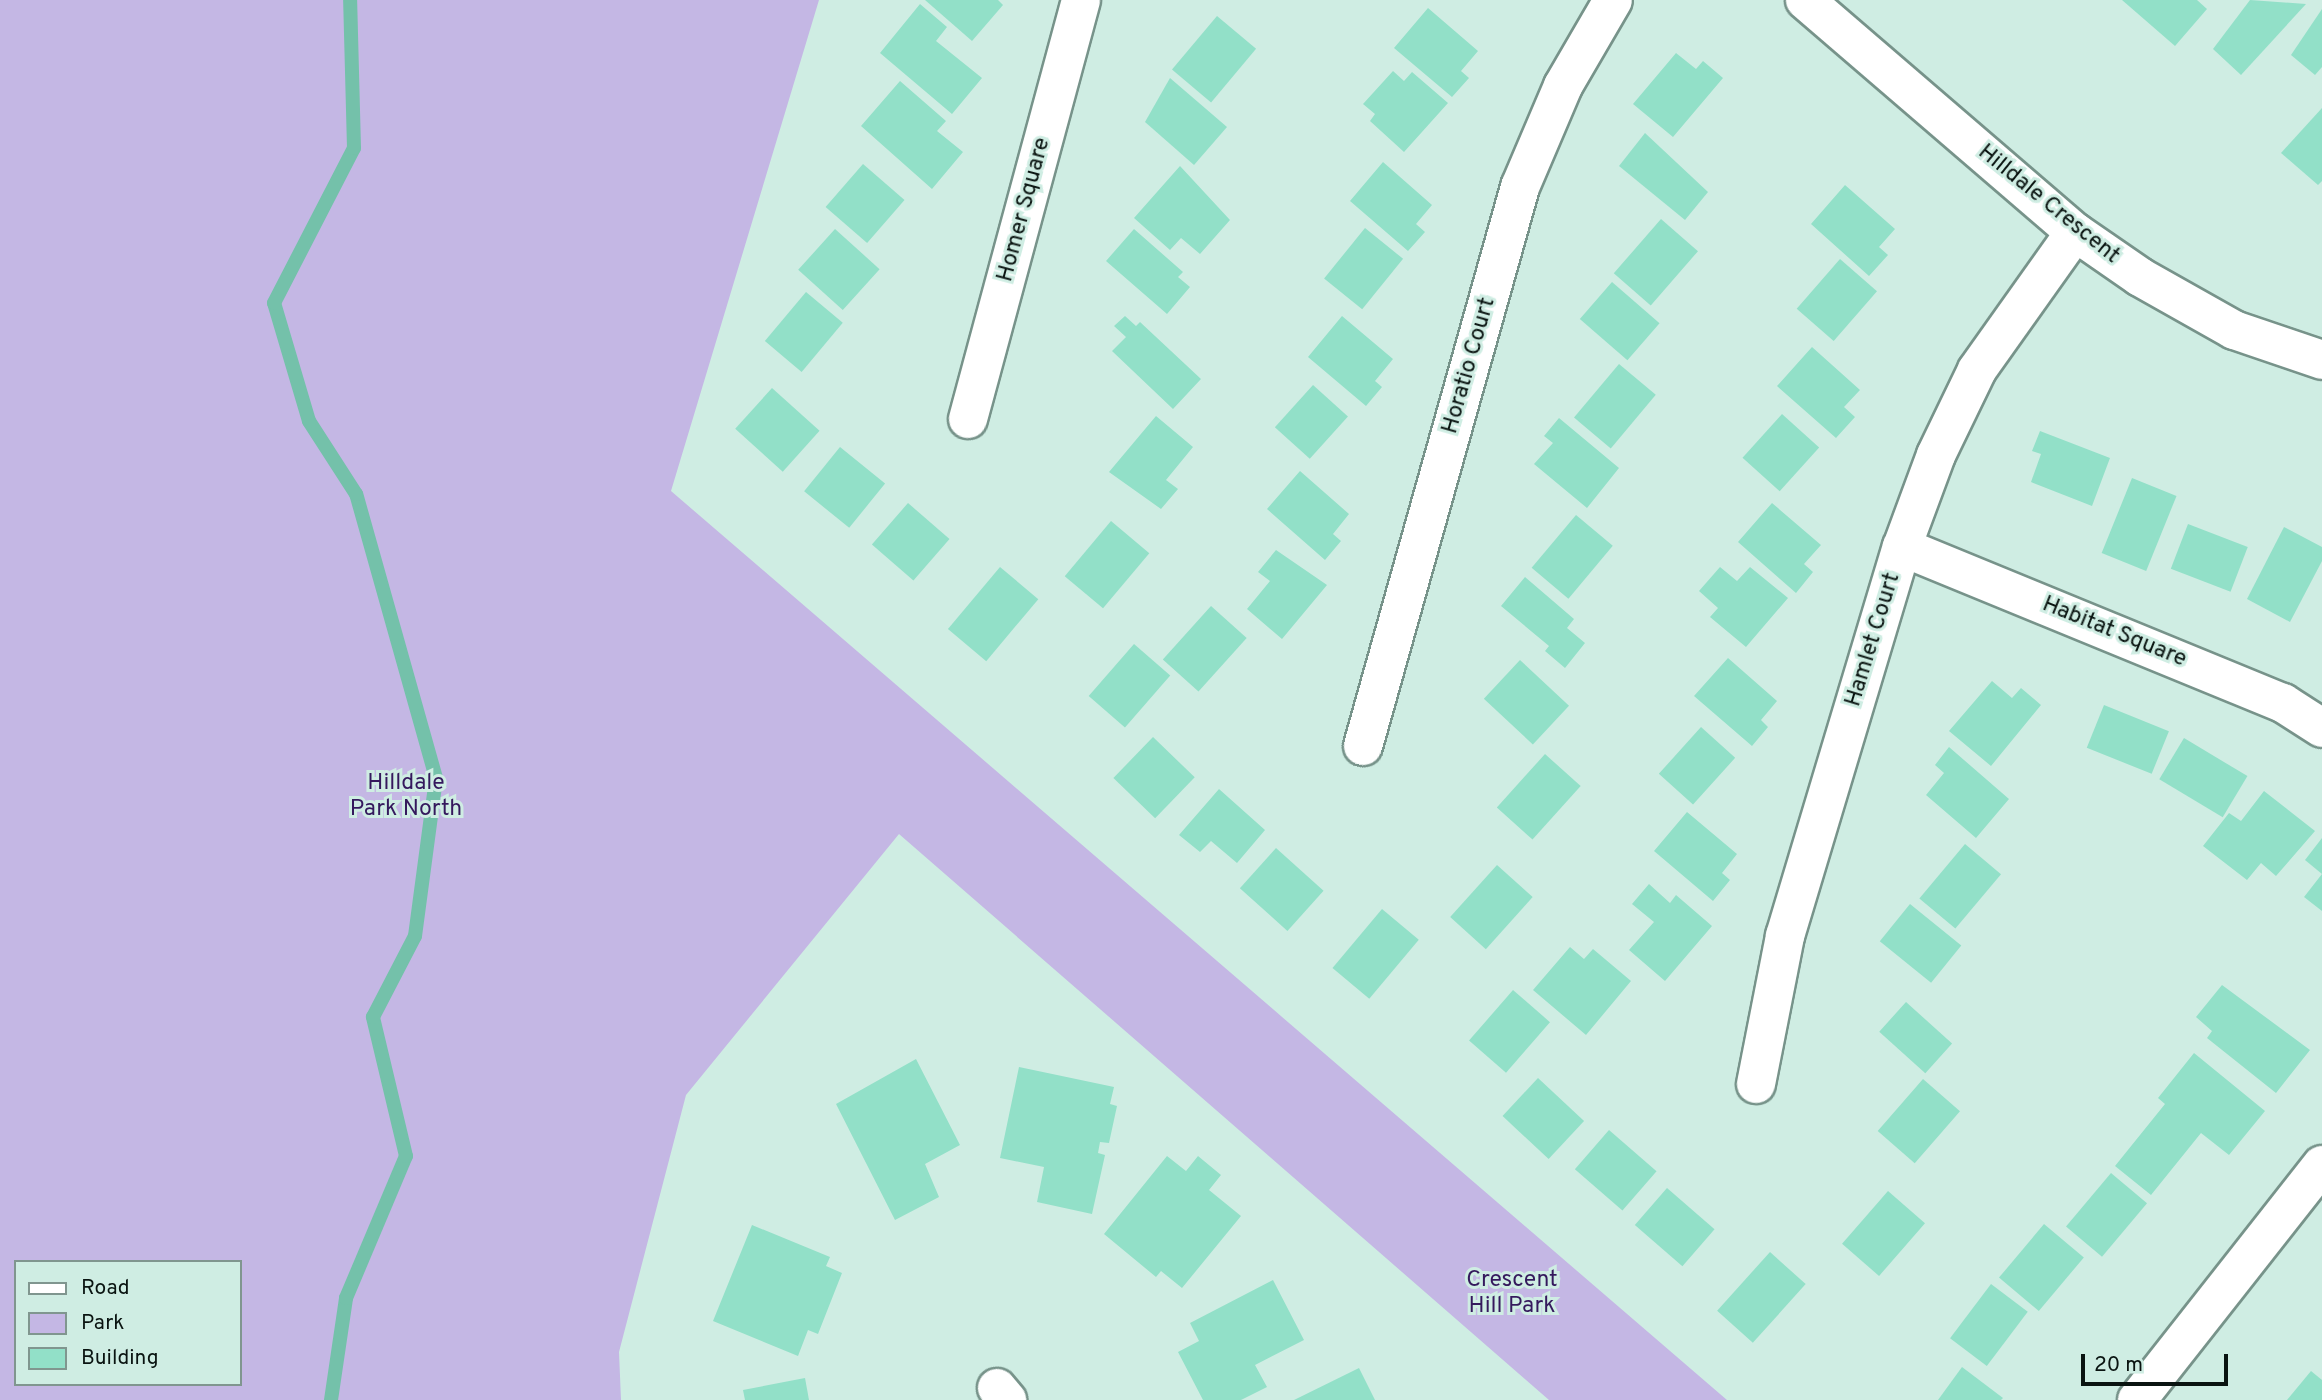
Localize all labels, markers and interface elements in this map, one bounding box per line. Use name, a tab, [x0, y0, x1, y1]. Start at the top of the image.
street label: Homer Square	[992, 135, 1058, 285]
street label: Hilldale Crescent	[1972, 139, 2124, 271]
street label: Horatio Court	[1437, 295, 1503, 437]
street label: Hamlet Court	[1841, 570, 1907, 710]
street label: Habitat Square	[2038, 592, 2190, 674]
park label: Hilldale Park North	[350, 770, 462, 824]
legend	[14, 1260, 242, 1386]
park label: Crescent Hill Park	[1466, 1267, 1558, 1321]
text: Road	[81, 1275, 130, 1302]
text: Park	[81, 1310, 124, 1337]
scale bar	[2084, 1340, 2231, 1384]
text: Building	[81, 1345, 159, 1372]
text: 20 m	[2094, 1352, 2143, 1379]

